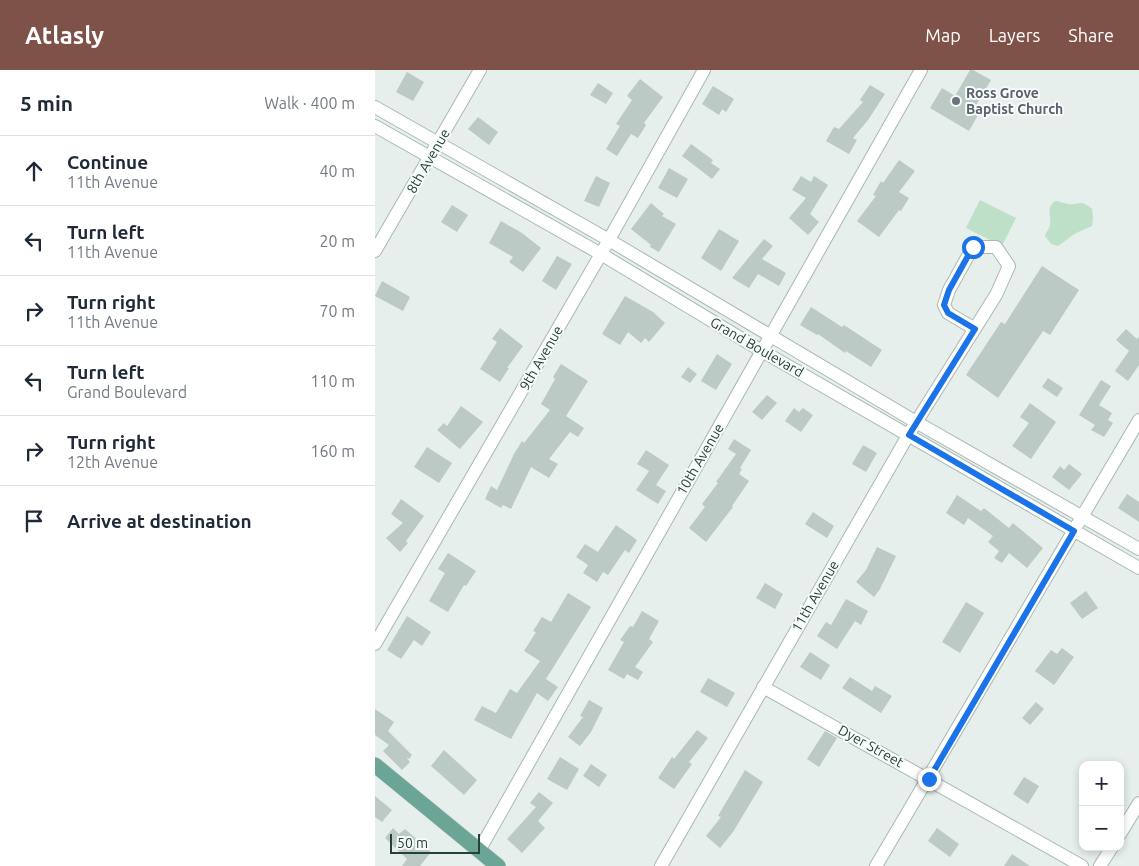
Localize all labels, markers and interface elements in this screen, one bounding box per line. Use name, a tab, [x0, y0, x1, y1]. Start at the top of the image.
text: Atlasly	[25, 22, 104, 49]
text: Map	[925, 25, 961, 45]
text: Layers	[989, 25, 1040, 45]
text: Share	[1068, 25, 1114, 45]
place label: Ross Grove Baptist Church	[966, 85, 1063, 117]
text: 5 min	[20, 91, 73, 115]
text: Walk · 400 m	[264, 94, 355, 112]
marker: Ross Grove Baptist Church	[950, 95, 962, 107]
street label: 8th Avenue	[403, 126, 453, 196]
text: Continue	[67, 151, 148, 173]
icon: ahead	[20, 157, 48, 185]
text: 40 m	[319, 162, 355, 180]
text: 11th Avenue	[67, 173, 158, 191]
text: Turn left	[67, 221, 145, 243]
icon: left	[20, 227, 48, 255]
text: 20 m	[319, 232, 355, 250]
route start	[962, 236, 985, 259]
text: 11th Avenue	[67, 243, 158, 261]
text: Turn right	[67, 291, 155, 313]
icon: right	[20, 297, 48, 325]
text: 70 m	[319, 302, 355, 320]
text: 11th Avenue	[67, 313, 158, 331]
street label: Grand Boulevard	[707, 314, 807, 380]
street label: 9th Avenue	[516, 323, 566, 393]
text: Turn left	[67, 361, 145, 383]
icon: left	[20, 367, 48, 395]
text: 110 m	[310, 372, 355, 390]
text: Grand Boulevard	[67, 383, 187, 401]
street label: 10th Avenue	[673, 421, 727, 497]
text: Turn right	[67, 431, 155, 453]
icon: right	[20, 437, 48, 465]
text: 160 m	[310, 442, 355, 460]
text: 12th Avenue	[67, 453, 158, 471]
icon: arrive	[20, 507, 48, 535]
text: Arrive at destination	[67, 510, 252, 532]
street label: 11th Avenue	[788, 558, 842, 634]
street label: Dyer Street	[836, 722, 907, 771]
map controls	[1079, 761, 1124, 851]
button: +	[1079, 761, 1124, 806]
route end	[918, 768, 941, 791]
button: −	[1079, 806, 1124, 851]
scale bar	[390, 831, 480, 854]
text: 50 m	[397, 835, 428, 851]

